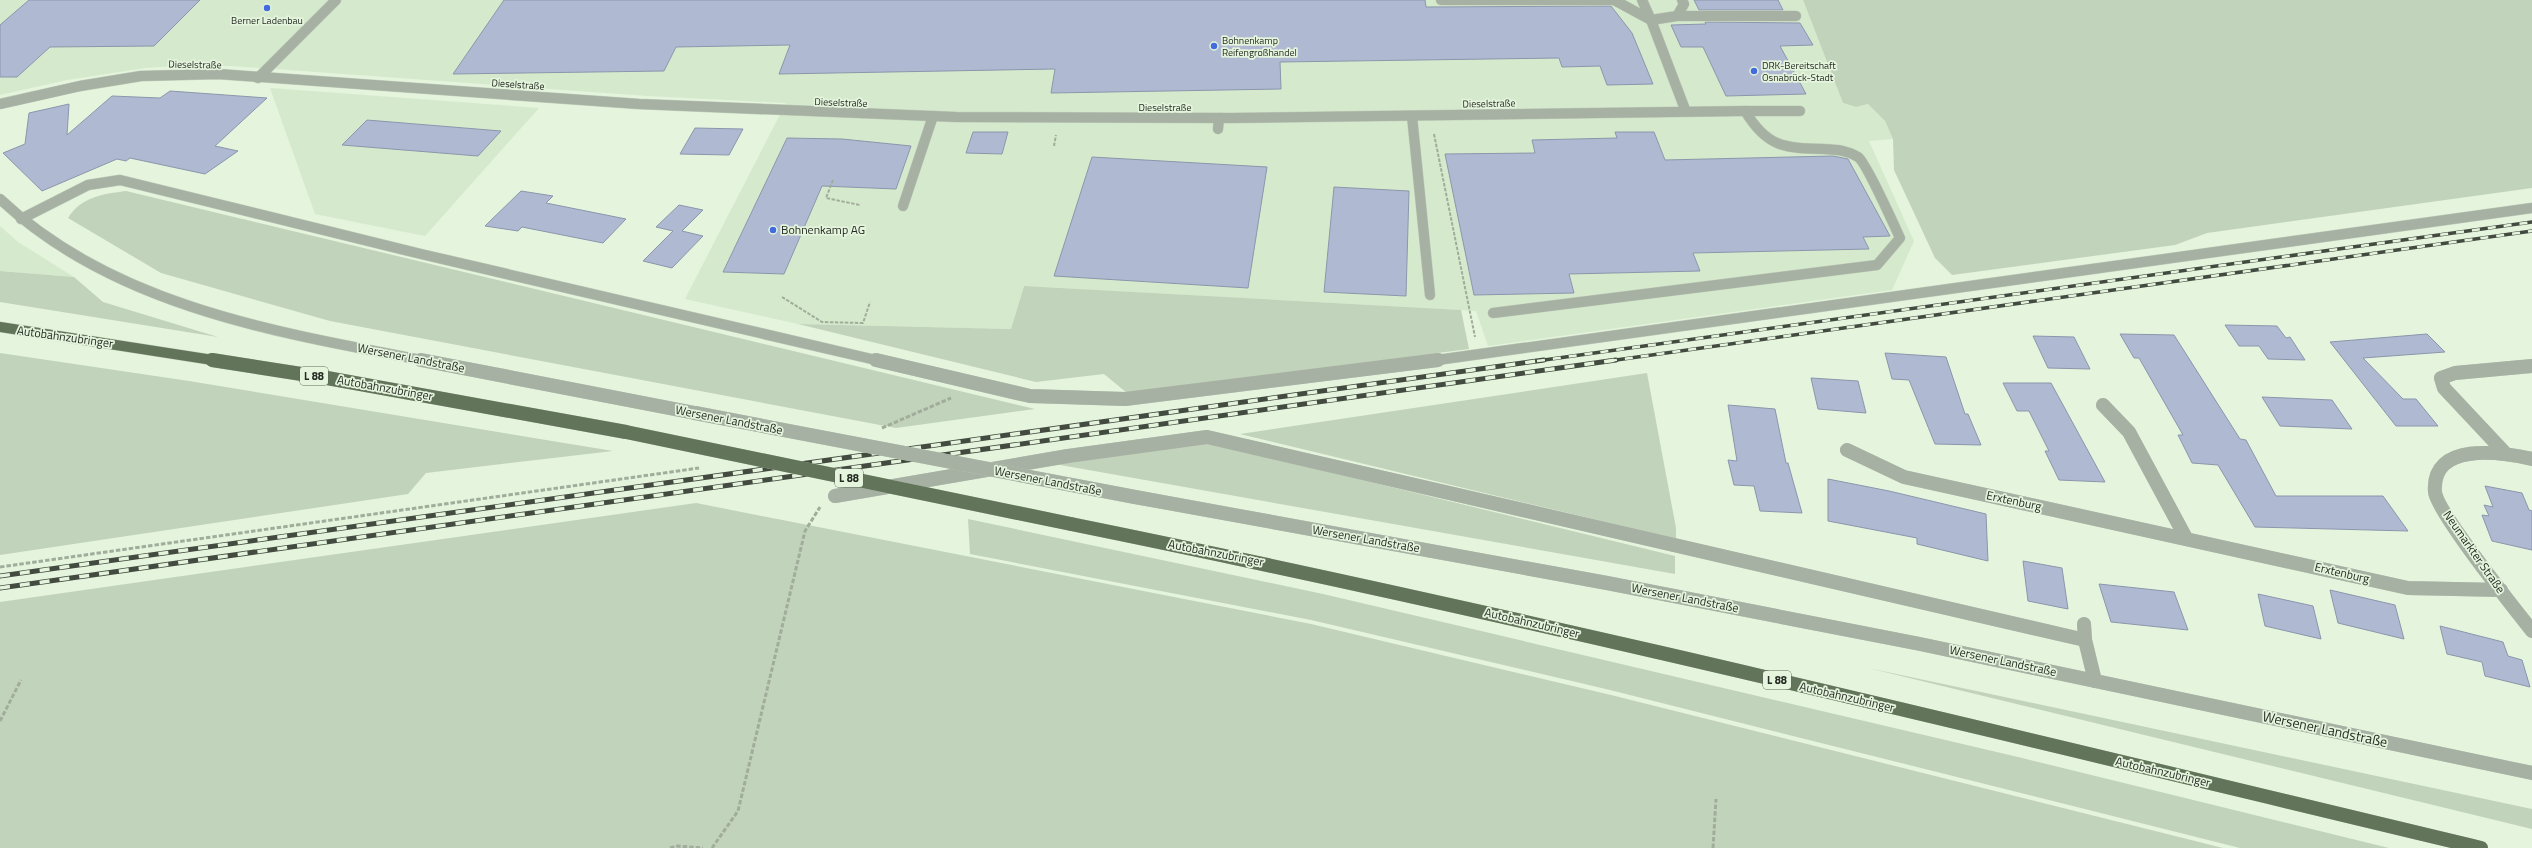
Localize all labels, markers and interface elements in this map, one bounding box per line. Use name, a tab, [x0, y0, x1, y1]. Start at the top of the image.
marker: Berner Ladenbau	[262, 3, 272, 13]
place label: Berner Ladenbau	[231, 13, 303, 28]
place label: Bohnenkamp Reifengroßhandel	[1222, 33, 1297, 60]
marker: Bohnenkamp Reifengroßhandel	[1209, 41, 1219, 51]
street label: Dieselstraße	[168, 57, 222, 72]
place label: DRK-Bereitschaft Osnabrück-Stadt	[1762, 58, 1836, 85]
marker: DRK-Bereitschaft Osnabrück-Stadt	[1749, 66, 1759, 76]
street label: Dieselstraße	[491, 75, 545, 94]
street label: Dieselstraße	[814, 94, 868, 111]
street label: Dieselstraße	[1462, 96, 1516, 111]
street label: Dieselstraße	[1138, 100, 1192, 115]
place label: Bohnenkamp AG	[781, 220, 865, 239]
marker: Bohnenkamp AG	[768, 225, 778, 235]
street label: Autobahnzubringer	[16, 320, 114, 353]
street label: Wersener Landstraße	[356, 338, 466, 377]
road number: L 88	[300, 367, 328, 385]
street label: Autobahnzubringer	[336, 370, 435, 405]
street label: Wersener Landstraße	[674, 400, 784, 439]
street label: Wersener Landstraße	[993, 461, 1103, 500]
road number: L 88	[835, 469, 863, 487]
street label: Erxtenburg	[1985, 485, 2043, 516]
street label: Neumarkter Straße	[2439, 506, 2510, 597]
street label: Wersener Landstraße	[1311, 520, 1421, 557]
street label: Autobahnzubringer	[1167, 534, 1266, 571]
street label: Erxtenburg	[2313, 557, 2371, 588]
street label: Wersener Landstraße	[1630, 578, 1740, 617]
street label: Autobahnzubringer	[1483, 602, 1582, 643]
street label: Wersener Landstraße	[1948, 640, 2058, 681]
road number: L 88	[1763, 671, 1791, 689]
street label: Autobahnzubringer	[1798, 676, 1897, 717]
street label: Wersener Landstraße	[2261, 705, 2389, 752]
street label: Autobahnzubringer	[2114, 751, 2213, 792]

